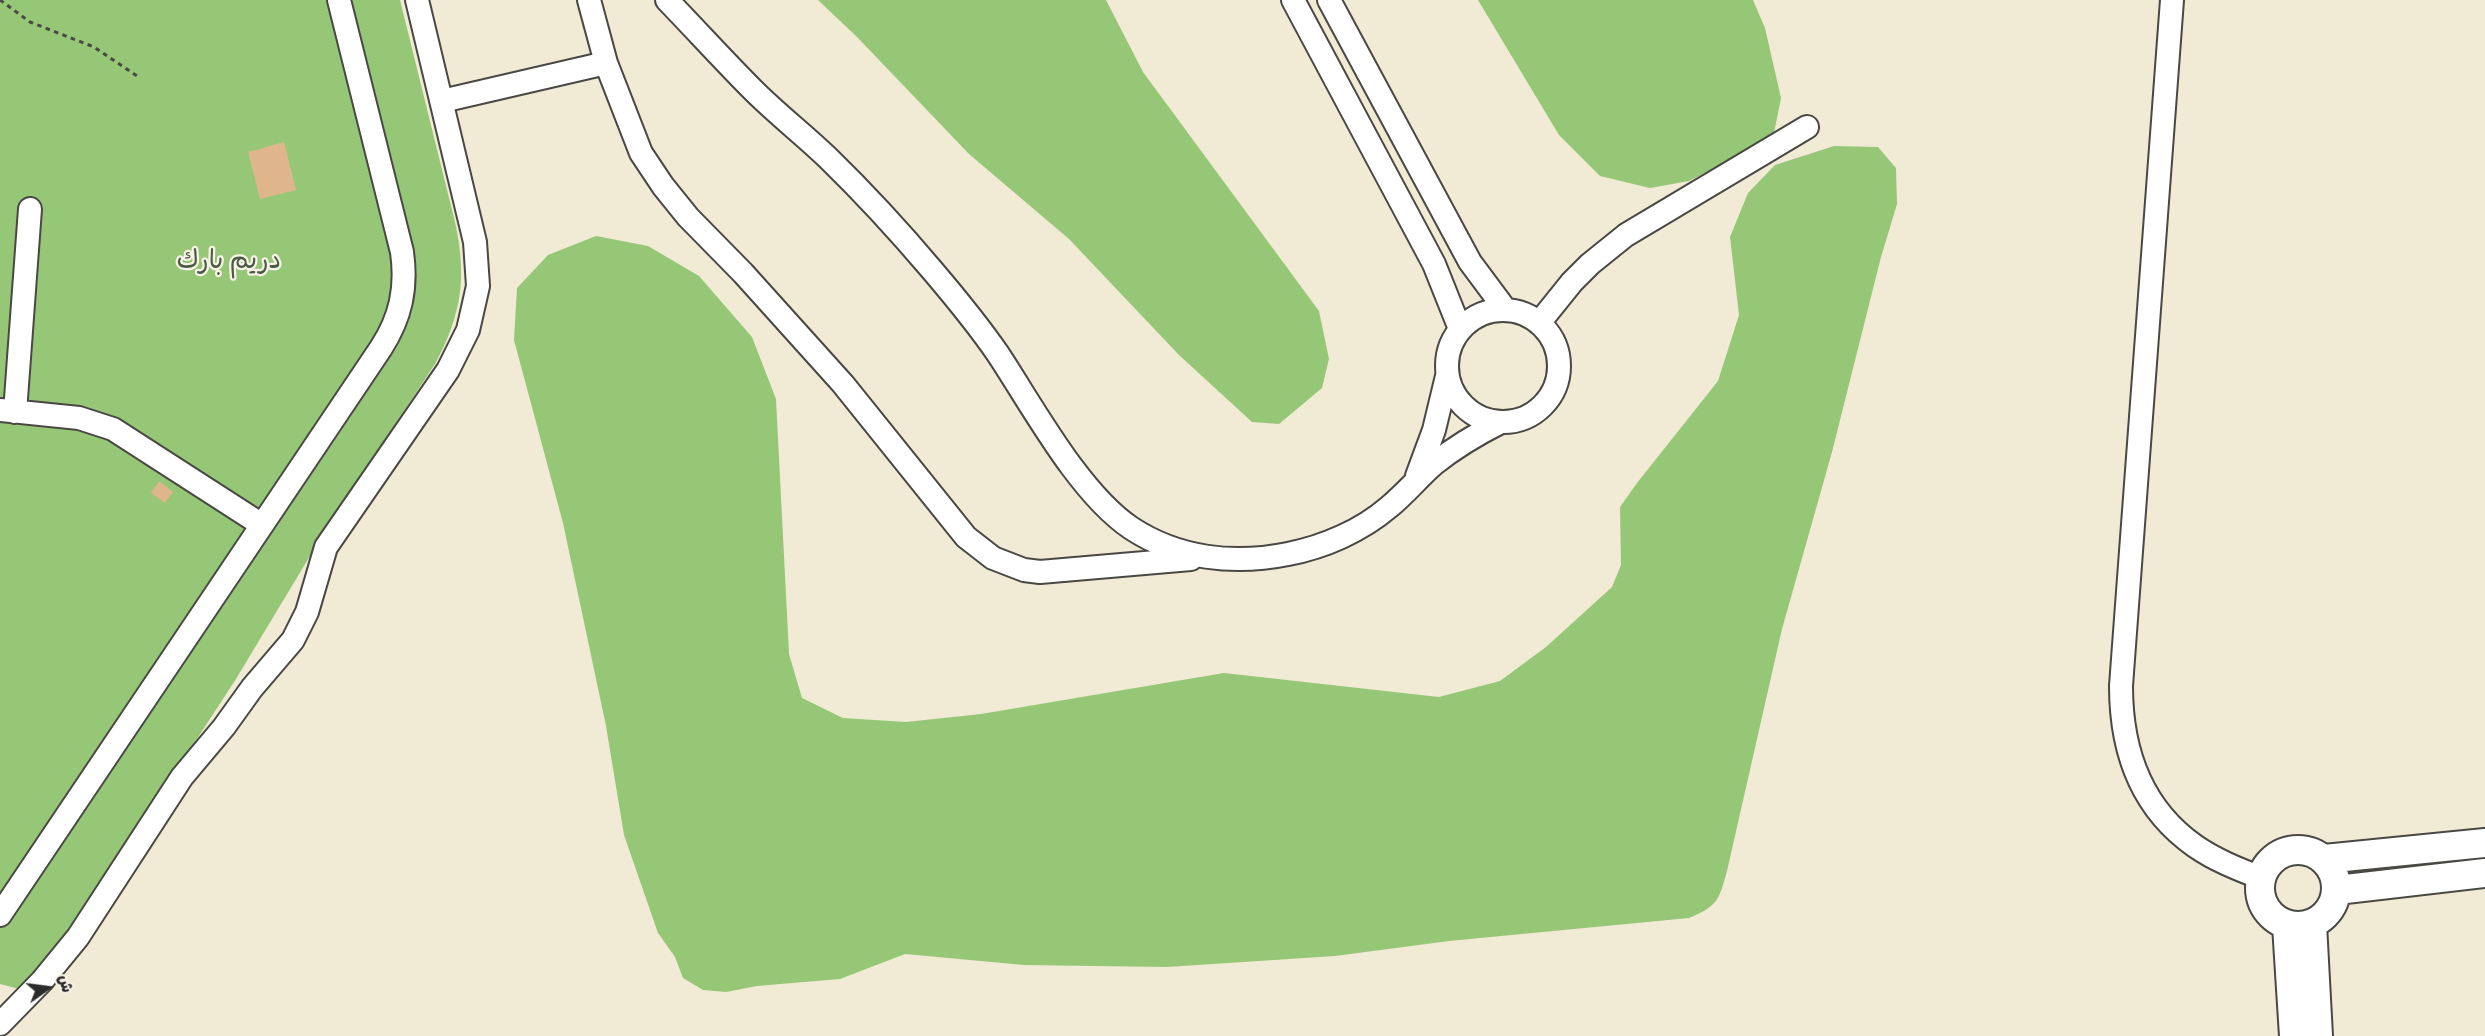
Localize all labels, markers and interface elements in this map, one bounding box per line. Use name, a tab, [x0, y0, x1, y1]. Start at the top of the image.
park label: دريم بارك	[177, 245, 281, 277]
north arrow	[18, 958, 78, 1018]
text: ش	[54, 973, 77, 995]

